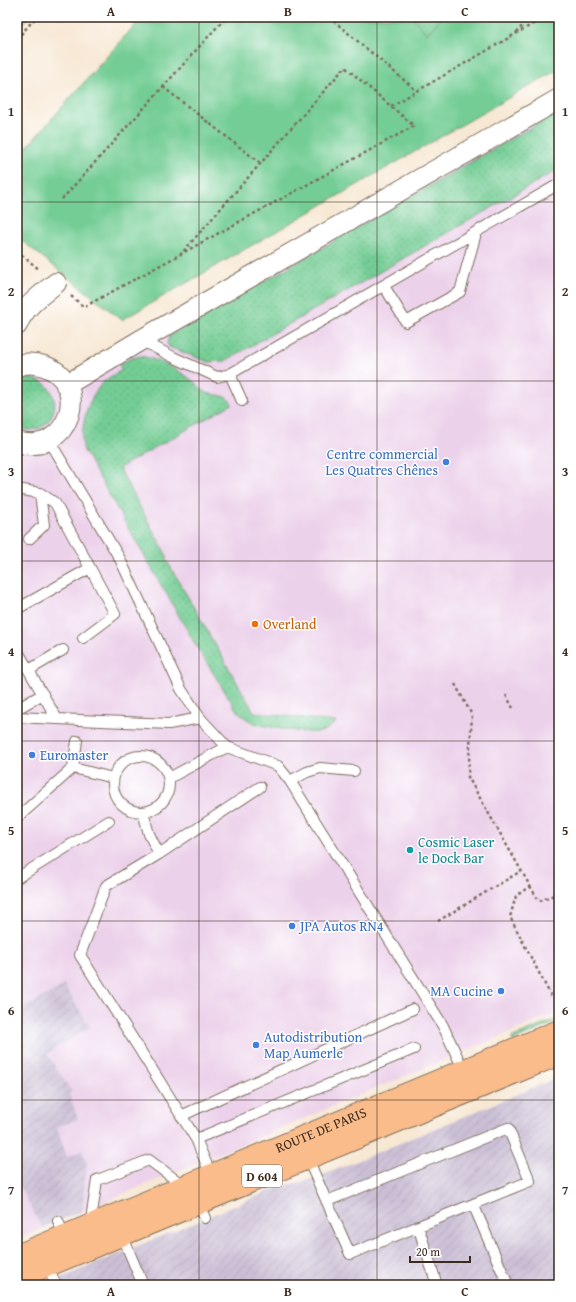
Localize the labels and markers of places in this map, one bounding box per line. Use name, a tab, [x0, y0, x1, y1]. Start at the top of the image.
place label: Centre commercial Les Quatres Chênes	[326, 444, 438, 480]
marker: Centre commercial Les Quatres Chênes	[441, 457, 451, 467]
place label: Overland	[263, 614, 317, 634]
marker: Overland	[250, 619, 260, 629]
place label: Euromaster	[40, 745, 108, 765]
marker: Euromaster	[27, 750, 37, 760]
place label: Cosmic Laser le Dock Bar	[418, 832, 495, 868]
marker: Cosmic Laser le Dock Bar	[405, 845, 415, 855]
place label: JPA Autos RN4	[298, 916, 384, 936]
marker: JPA Autos RN4	[287, 921, 297, 931]
place label: MA Cucine	[430, 981, 493, 1001]
marker: MA Cucine	[496, 986, 506, 996]
place label: Autodistribution Map Aumerle	[264, 1027, 363, 1063]
marker: Autodistribution Map Aumerle	[251, 1040, 261, 1050]

